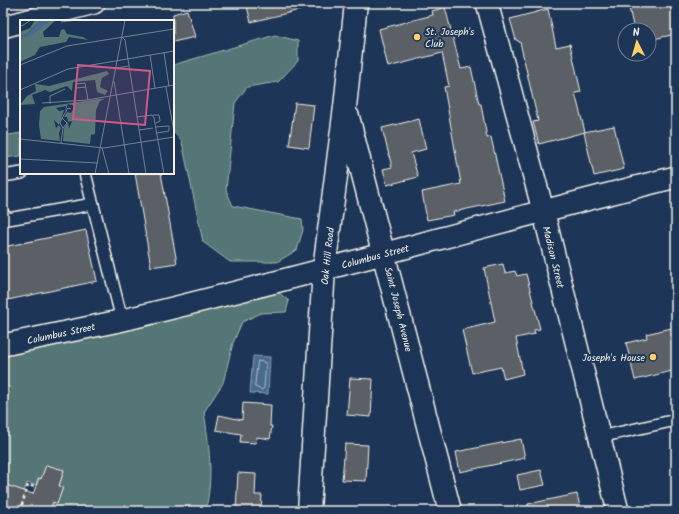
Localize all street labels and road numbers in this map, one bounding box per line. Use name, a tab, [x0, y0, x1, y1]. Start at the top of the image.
street label: Madison Street	[538, 225, 568, 290]
street label: Oak Hill Road	[317, 226, 339, 286]
street label: Columbus Street	[340, 240, 411, 274]
street label: Saint Joseph Avenue	[380, 265, 416, 354]
street label: Columbus Street	[26, 319, 97, 349]

